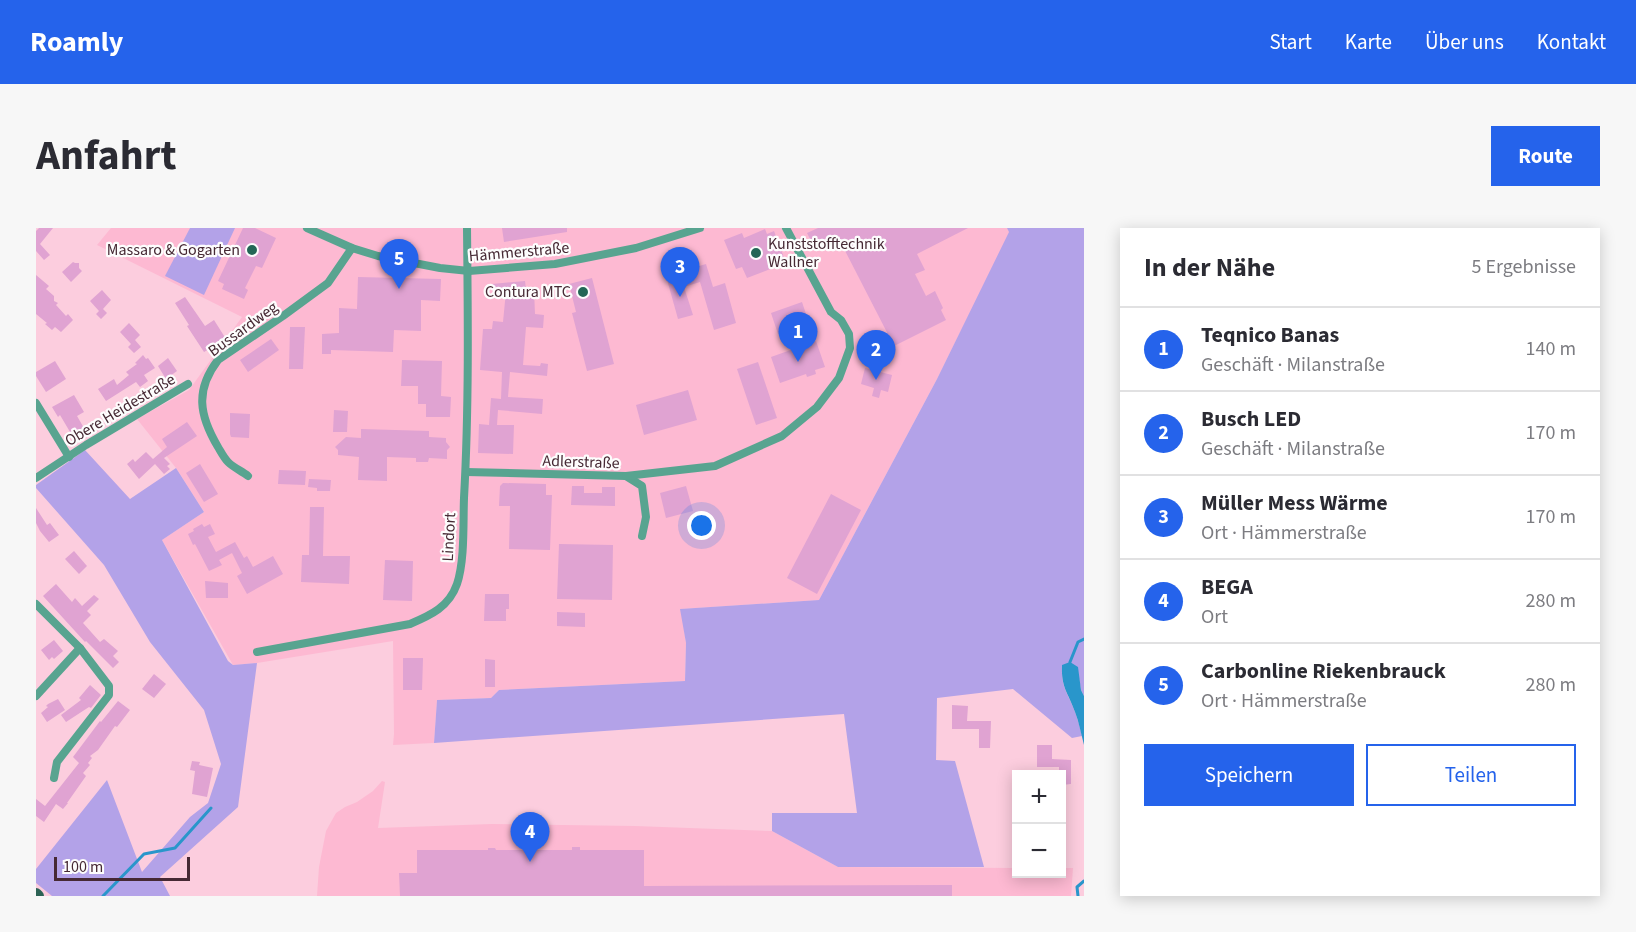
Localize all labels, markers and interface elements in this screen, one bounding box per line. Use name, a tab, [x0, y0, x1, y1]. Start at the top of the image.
text: Roamly	[30, 22, 123, 62]
text: Start	[1269, 27, 1312, 57]
text: Karte	[1345, 27, 1392, 57]
text: Über uns	[1425, 27, 1504, 57]
text: Kontakt	[1537, 27, 1606, 57]
text: Anfahrt	[36, 126, 177, 186]
button: Route	[1491, 126, 1600, 186]
place label: Kunststofftechnik Wallner	[768, 233, 885, 273]
street label: Hämmerstraße	[468, 237, 570, 267]
place label: Massaro & Gogarten	[107, 239, 240, 261]
pin: 5	[380, 239, 418, 289]
marker: Massaro & Gogarten	[245, 243, 259, 257]
marker: Kunststofftechnik Wallner	[749, 246, 763, 260]
pin: 3	[660, 248, 700, 297]
text: In der Nähe	[1144, 249, 1275, 286]
text: 5 Ergebnisse	[1471, 253, 1576, 281]
place label: Contura MTC	[485, 281, 571, 303]
marker: Contura MTC	[576, 285, 590, 299]
street label: Bussardweg	[204, 296, 282, 362]
pin: 1	[778, 312, 818, 362]
text: Teqnico Banas	[1201, 319, 1339, 351]
pin: 2	[856, 330, 896, 380]
text: 1	[1158, 335, 1169, 363]
text: 140 m	[1526, 335, 1576, 363]
text: Geschäft · Milanstraße	[1201, 351, 1385, 379]
street label: Obere Heidestraße	[61, 368, 179, 452]
text: Busch LED	[1201, 403, 1301, 435]
text: 2	[1158, 419, 1169, 447]
text: 170 m	[1526, 419, 1576, 447]
text: Geschäft · Milanstraße	[1201, 435, 1385, 463]
street label: Adlerstraße	[542, 450, 620, 474]
text: Müller Mess Wärme	[1201, 487, 1388, 519]
text: 3	[1158, 503, 1169, 531]
text: 170 m	[1526, 503, 1576, 531]
street label: Lindort	[437, 511, 461, 562]
your location	[687, 511, 716, 540]
text: Ort · Hämmerstraße	[1201, 519, 1367, 547]
text: BEGA	[1201, 571, 1253, 603]
text: 4	[1158, 587, 1169, 615]
text: 280 m	[1526, 587, 1576, 615]
text: Ort	[1201, 603, 1228, 631]
text: Carbonline Riekenbrauck	[1201, 655, 1446, 687]
text: 5	[1158, 671, 1169, 699]
text: 280 m	[1526, 671, 1576, 699]
text: Ort · Hämmerstraße	[1201, 687, 1367, 715]
button: Speichern	[1144, 744, 1354, 806]
button: Teilen	[1366, 744, 1576, 806]
map controls	[1012, 770, 1066, 878]
button: +	[1012, 770, 1066, 824]
pin: 4	[510, 812, 550, 862]
button: −	[1012, 824, 1066, 878]
scale bar	[54, 854, 190, 882]
text: 100 m	[63, 856, 103, 878]

